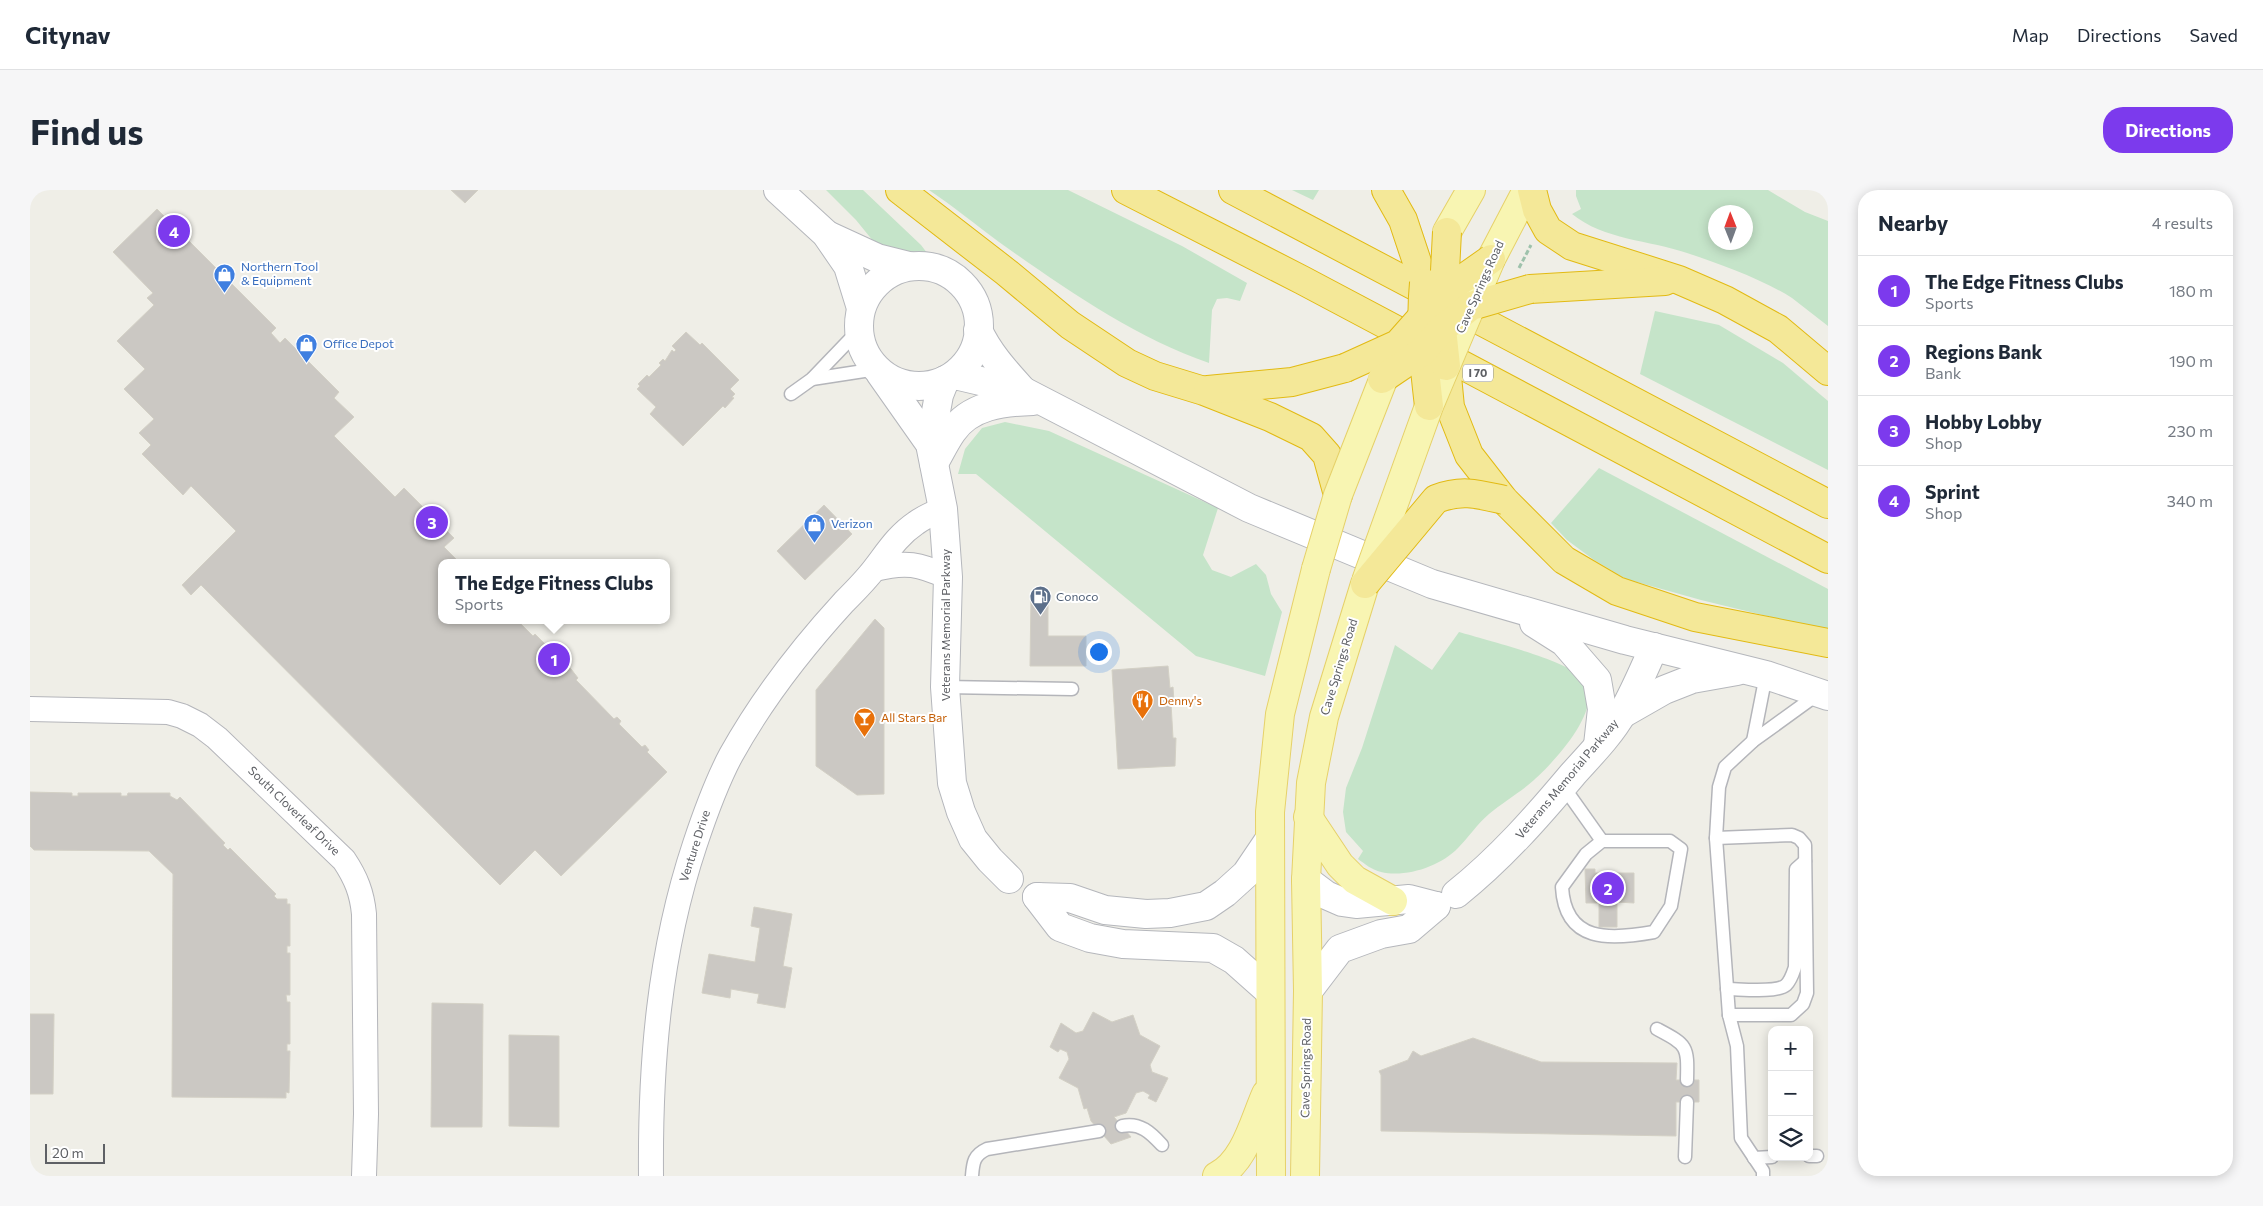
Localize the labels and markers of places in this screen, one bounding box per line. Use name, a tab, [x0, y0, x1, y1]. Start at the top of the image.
pin: 4	[158, 212, 190, 250]
place label: Northern Tool & Equipment	[241, 259, 318, 287]
shop icon: Northern Tool & Equipment	[213, 262, 237, 293]
shop icon: Office Depot	[295, 332, 319, 363]
place label: Office Depot	[323, 336, 394, 350]
pin: 3	[416, 503, 448, 541]
shop icon: Verizon	[803, 512, 827, 543]
place label: Verizon	[831, 516, 873, 530]
fuel station icon: Conoco	[1028, 585, 1052, 616]
place label: Conoco	[1056, 589, 1099, 603]
pin: 1	[538, 640, 570, 678]
restaurant icon: Denny's	[1131, 689, 1155, 720]
place label: Denny's	[1159, 693, 1202, 707]
bar icon: All Stars Bar	[853, 706, 877, 737]
place label: All Stars Bar	[881, 710, 947, 724]
pin: 2	[1592, 869, 1624, 907]

